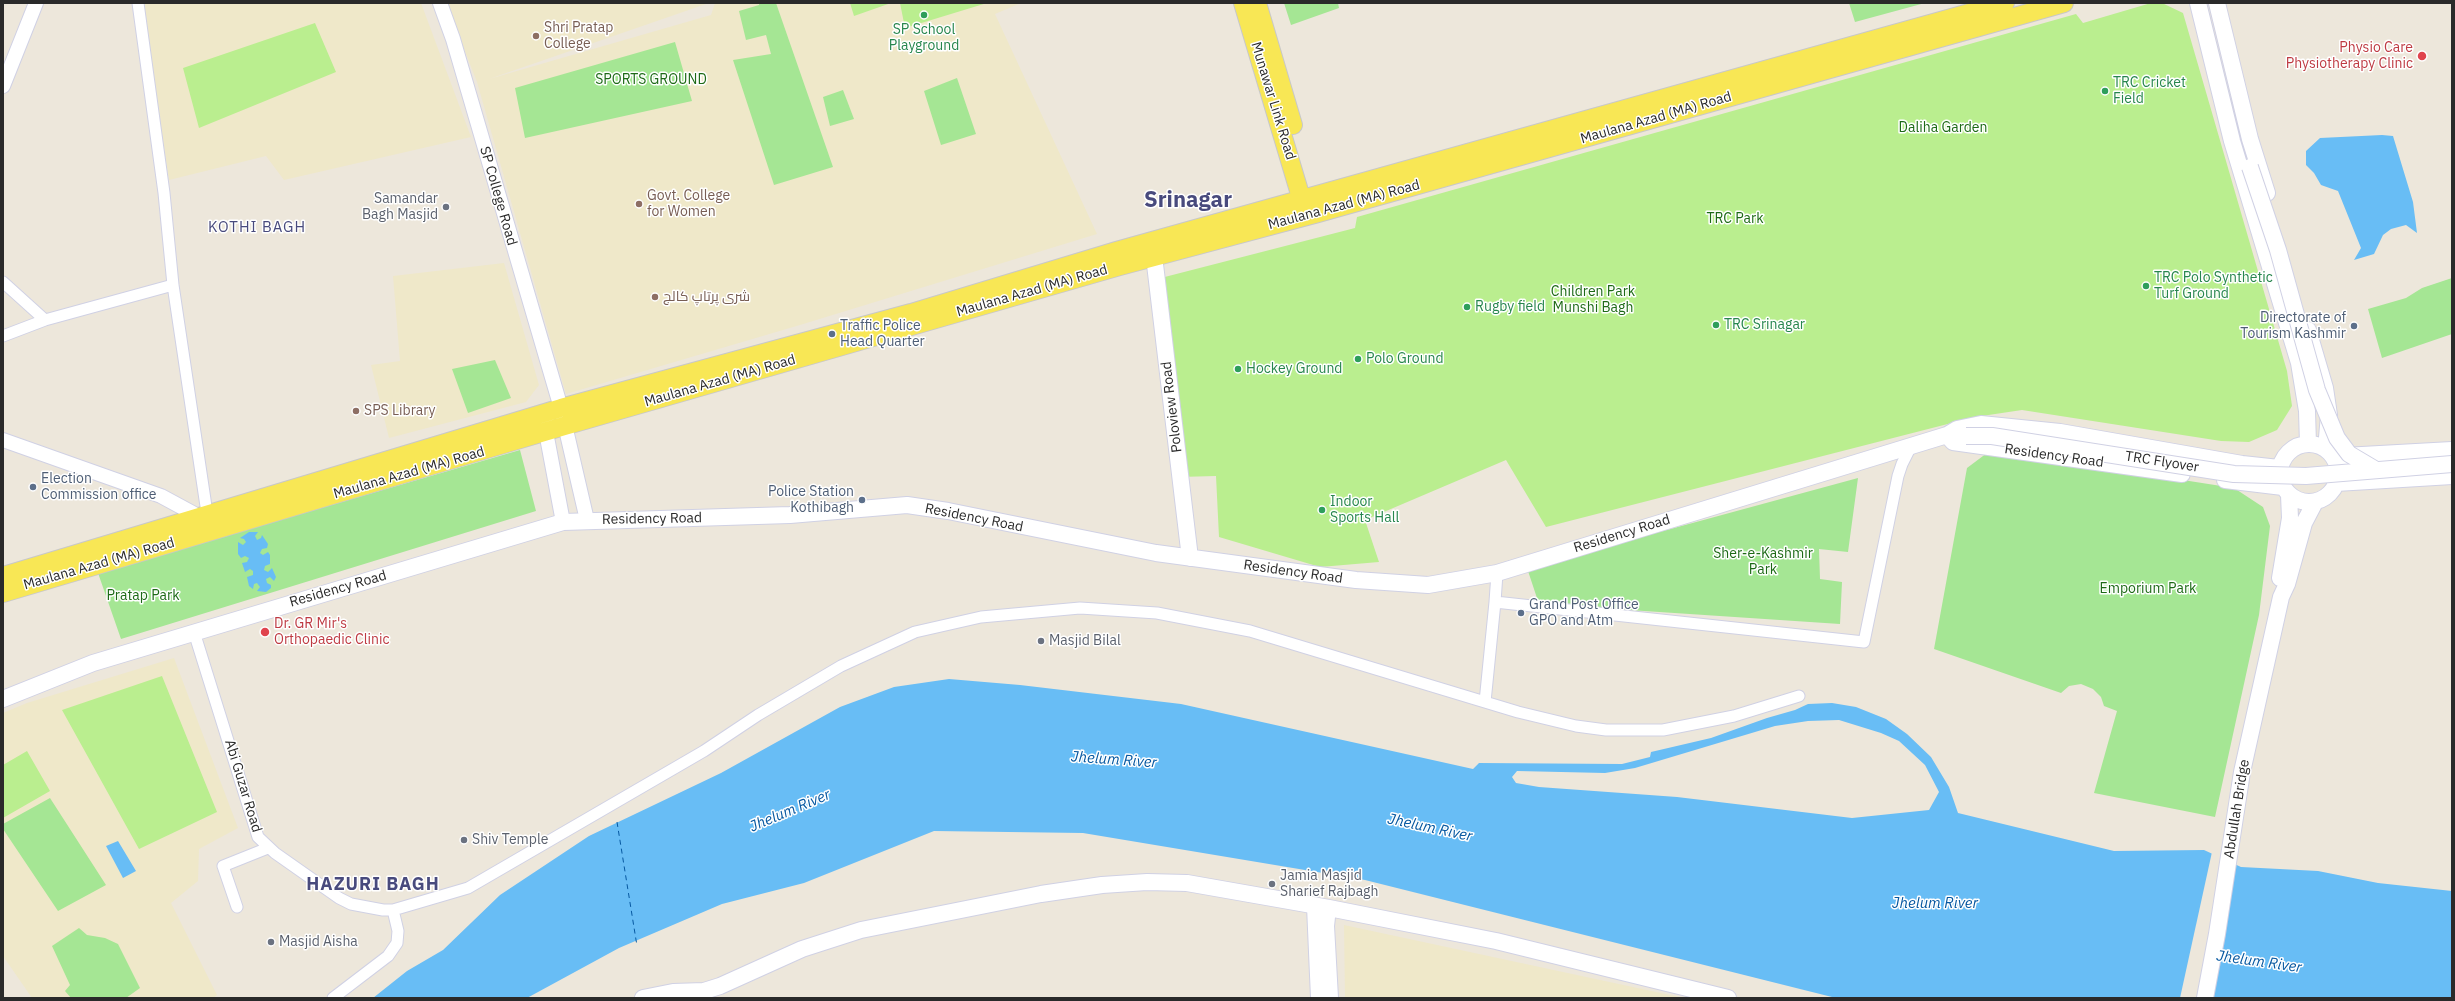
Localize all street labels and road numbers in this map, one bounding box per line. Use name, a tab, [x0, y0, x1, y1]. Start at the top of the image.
street label: Munawar Link Road	[1247, 40, 1299, 162]
street label: Maulana Azad (MA) Road	[1578, 88, 1734, 148]
street label: SP College Road	[476, 145, 520, 247]
street label: Maulana Azad (MA) Road	[1266, 177, 1422, 233]
street label: Maulana Azad (MA) Road	[954, 261, 1110, 321]
street label: Maulana Azad (MA) Road	[642, 351, 798, 411]
street label: Poloview Road	[1158, 360, 1186, 454]
street label: Residency Road	[2003, 441, 2105, 471]
street label: Maulana Azad (MA) Road	[331, 443, 487, 503]
street label: TRC Flyover	[2124, 448, 2200, 476]
street label: Residency Road	[923, 500, 1025, 536]
street label: Residency Road	[602, 510, 702, 528]
street label: Residency Road	[1572, 511, 1672, 557]
street label: Maulana Azad (MA) Road	[21, 534, 177, 594]
street label: Residency Road	[1242, 557, 1344, 587]
street label: Residency Road	[288, 567, 388, 611]
street label: Abi Guzar Road	[221, 738, 265, 834]
street label: Abdullah Bridge	[2221, 758, 2253, 860]

